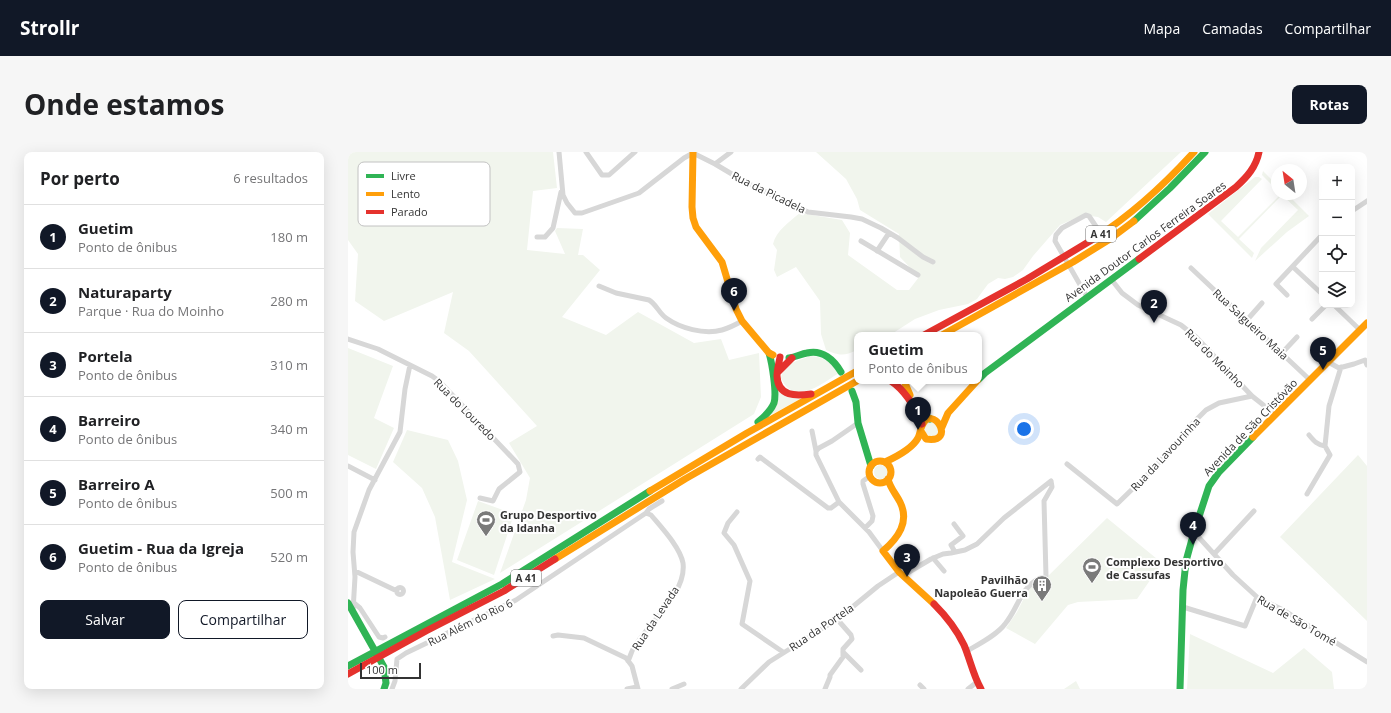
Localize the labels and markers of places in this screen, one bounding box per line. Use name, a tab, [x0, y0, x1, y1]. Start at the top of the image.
pin: 6	[721, 278, 747, 311]
pin: 2	[1141, 290, 1167, 323]
pin: 5	[1310, 337, 1336, 370]
pin: 1	[905, 397, 931, 430]
place label: Grupo Desportivo da Idanha	[500, 507, 597, 535]
sports icon: Grupo Desportivo da Idanha	[475, 509, 497, 537]
pin: 4	[1180, 512, 1206, 545]
pin: 3	[894, 544, 920, 577]
place label: Complexo Desportivo de Cassufas	[1106, 554, 1224, 582]
sports icon: Complexo Desportivo de Cassufas	[1081, 556, 1103, 584]
place label: Pavilhão Napoleão Guerra	[934, 572, 1028, 600]
building icon: Pavilhão Napoleão Guerra	[1031, 574, 1053, 602]

